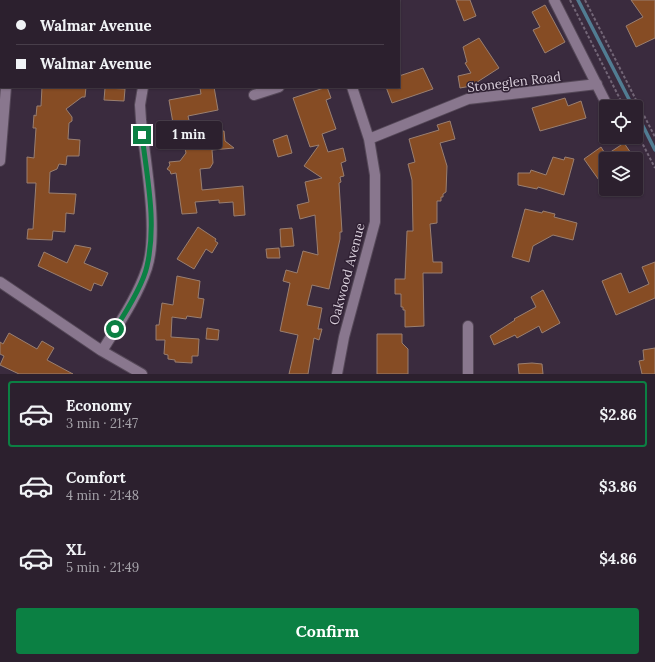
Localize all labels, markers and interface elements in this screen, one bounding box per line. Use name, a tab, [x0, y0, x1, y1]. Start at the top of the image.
text: Walmar Avenue	[40, 16, 152, 35]
text: Walmar Avenue	[40, 54, 152, 73]
street label: Stoneglen Road	[466, 68, 562, 96]
map controls	[599, 100, 643, 196]
button: locate	[599, 100, 643, 144]
callout: 1 min	[156, 121, 222, 149]
route end	[133, 126, 151, 144]
text: 1 min	[172, 126, 206, 143]
button: layers	[599, 152, 643, 196]
street label: Oakwood Avenue	[325, 221, 369, 327]
route start	[106, 320, 124, 338]
icon: car	[18, 396, 54, 432]
text: Economy	[66, 396, 131, 415]
text: $2.86	[599, 405, 637, 424]
text: 3 min · 21:47	[66, 415, 138, 432]
icon: car	[18, 468, 54, 504]
text: Comfort	[66, 468, 126, 487]
text: $3.86	[599, 477, 637, 496]
text: 4 min · 21:48	[66, 487, 139, 504]
icon: car	[18, 540, 54, 576]
text: XL	[66, 540, 86, 559]
text: $4.86	[599, 549, 637, 568]
text: 5 min · 21:49	[66, 559, 139, 576]
button: Confirm	[16, 608, 639, 654]

